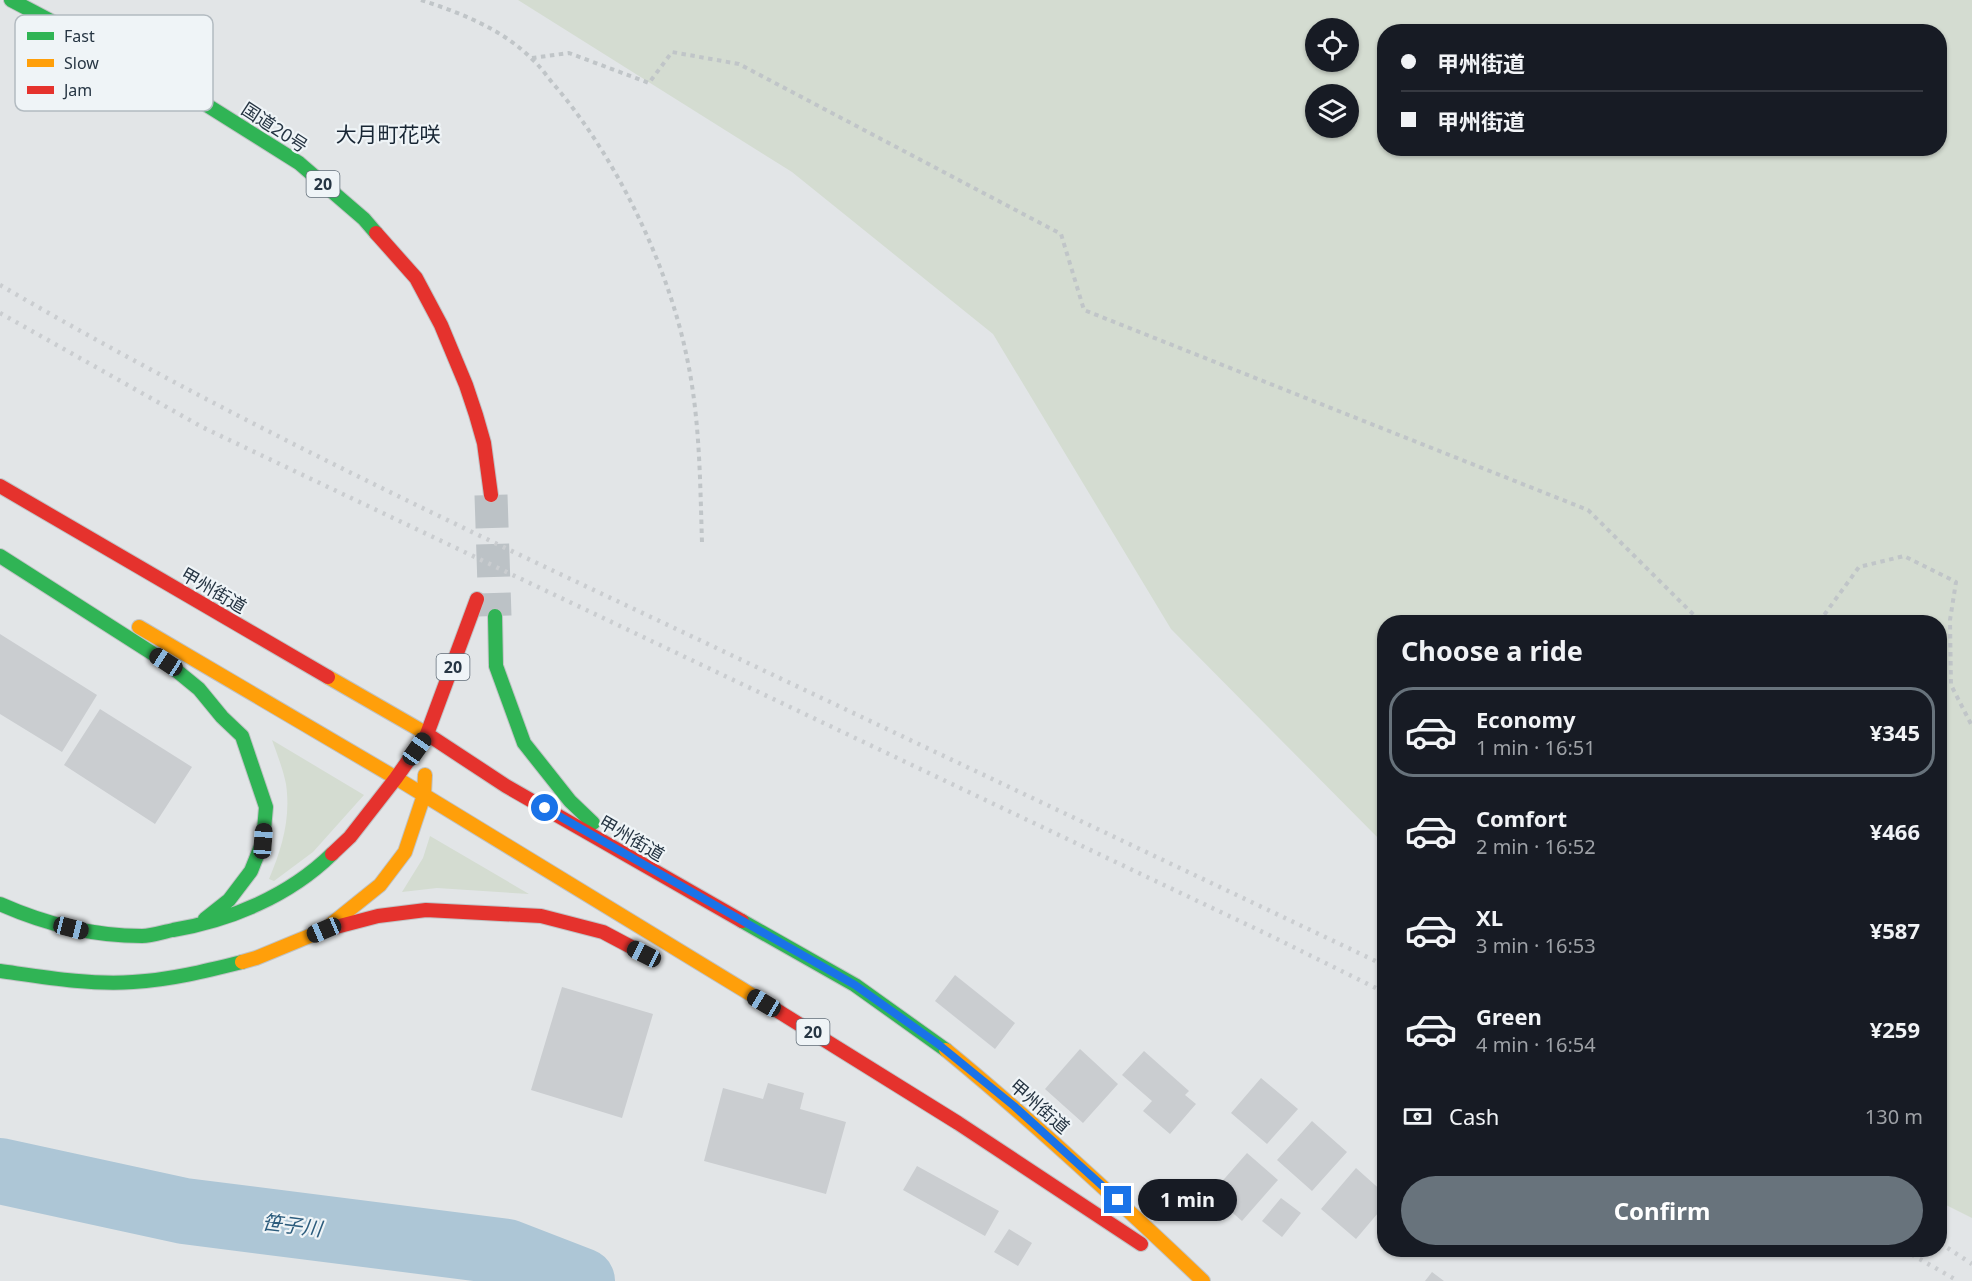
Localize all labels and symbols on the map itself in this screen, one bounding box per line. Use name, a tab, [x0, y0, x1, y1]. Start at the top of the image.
legend	[15, 15, 213, 111]
text: Fast	[64, 25, 95, 47]
text: Slow	[64, 52, 99, 74]
text: Jam	[62, 79, 92, 101]
street label: 国道20号	[237, 97, 313, 157]
district label: 大月町花咲	[336, 120, 441, 148]
road number: 20	[306, 171, 340, 197]
street label: 甲州街道	[177, 562, 251, 618]
car	[146, 645, 186, 679]
road number: 20	[436, 654, 470, 680]
car	[399, 729, 435, 769]
route start	[531, 794, 558, 821]
street label: 甲州街道	[595, 810, 669, 866]
car	[253, 822, 273, 860]
car	[51, 915, 91, 941]
car	[304, 915, 344, 945]
car	[624, 938, 664, 970]
car	[744, 986, 784, 1020]
road number: 20	[796, 1019, 830, 1045]
street label: 甲州街道	[1005, 1073, 1075, 1139]
callout: 1 min	[1139, 1179, 1238, 1221]
route end	[1104, 1186, 1131, 1213]
water label: 笹子川	[261, 1208, 325, 1242]

